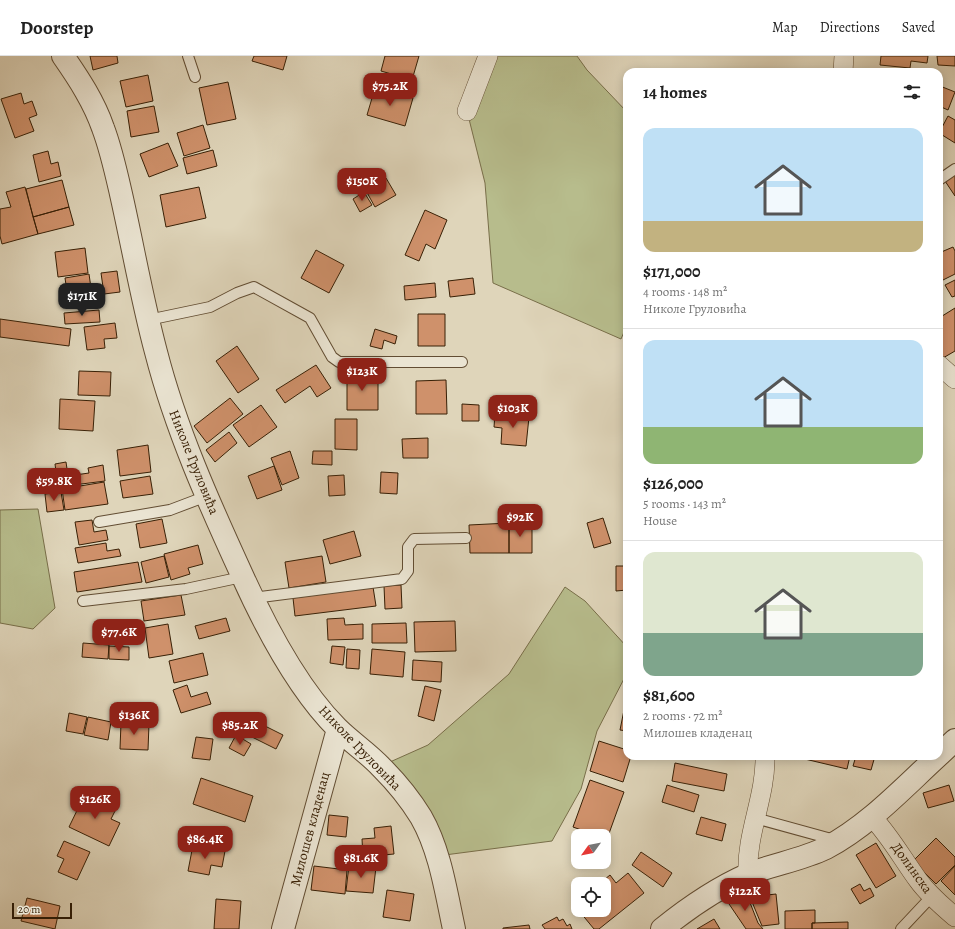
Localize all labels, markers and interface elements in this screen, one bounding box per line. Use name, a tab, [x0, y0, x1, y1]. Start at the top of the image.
text: Doorstep	[20, 15, 94, 41]
text: Map	[772, 18, 798, 37]
text: Directions	[820, 18, 880, 37]
text: Saved	[902, 18, 935, 37]
pin: $75.2K	[357, 73, 423, 107]
text: $75.2K	[372, 77, 408, 94]
text: 14 homes	[643, 81, 707, 104]
icon: filters	[901, 81, 923, 103]
icon: home	[747, 154, 819, 226]
pin: $150K	[334, 168, 390, 202]
text: $150K	[346, 172, 378, 189]
text: $171,000	[643, 260, 701, 283]
pin: $171K	[54, 283, 110, 317]
text: 4 rooms · 148 m²	[643, 283, 727, 300]
text: $171K	[67, 287, 97, 304]
text: Николе Груловића	[643, 300, 747, 317]
pin: $123K	[334, 358, 390, 392]
text: $123K	[346, 362, 378, 379]
icon: home	[747, 366, 819, 438]
pin: $103K	[485, 395, 541, 429]
text: $103K	[497, 399, 529, 416]
street label: Николе Груловића	[164, 407, 224, 518]
pin: $59.8K	[21, 468, 87, 502]
text: $59.8K	[36, 472, 72, 489]
text: $126,000	[643, 472, 703, 495]
text: 5 rooms · 143 m²	[643, 495, 726, 512]
pin: $92K	[496, 504, 544, 538]
text: $92K	[507, 508, 533, 525]
text: House	[643, 512, 677, 529]
icon: home	[747, 578, 819, 650]
pin: $77.6K	[86, 619, 152, 653]
text: $77.6K	[101, 623, 137, 640]
text: $81,600	[643, 684, 695, 707]
street label: Николе Груловића	[314, 701, 406, 795]
pin: $136K	[106, 702, 162, 736]
text: $136K	[119, 706, 149, 723]
text: 2 rooms · 72 m²	[643, 707, 723, 724]
pin: $85.2K	[207, 712, 273, 746]
text: $85.2K	[222, 716, 258, 733]
text: Милошев кладенац	[643, 724, 752, 741]
street label: Милошев кладенац	[286, 770, 334, 888]
pin: $126K	[67, 786, 123, 820]
text: $126K	[79, 790, 111, 807]
pin: $86.4K	[172, 826, 238, 860]
north arrow	[571, 829, 611, 869]
map controls	[571, 829, 611, 917]
text: $86.4K	[187, 830, 223, 847]
street label: Долинска	[887, 839, 937, 898]
pin: $81.6K	[328, 845, 394, 879]
text: $81.6K	[343, 849, 379, 866]
button: locate	[571, 877, 611, 917]
pin: $122K	[717, 878, 773, 912]
text: $122K	[729, 882, 761, 899]
scale bar	[12, 901, 72, 920]
text: 20 m	[18, 902, 40, 917]

